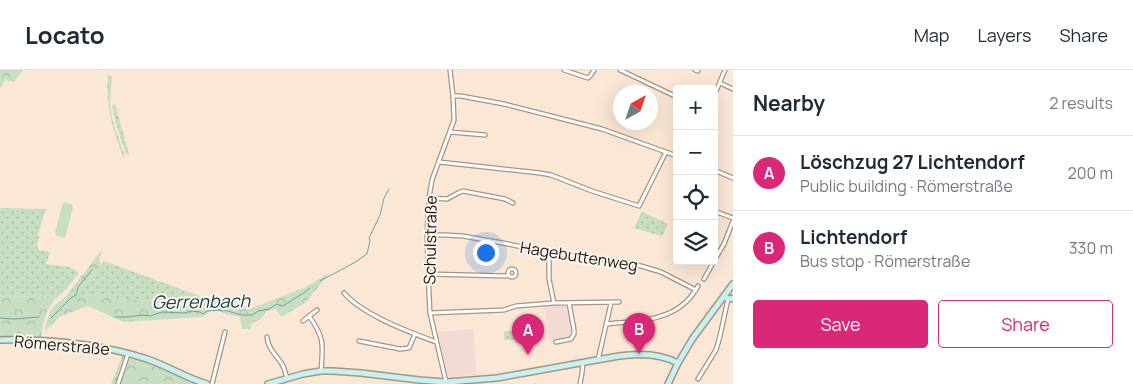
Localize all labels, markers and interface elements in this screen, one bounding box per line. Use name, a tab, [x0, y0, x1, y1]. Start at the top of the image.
text: Locato	[25, 18, 105, 51]
text: Map	[914, 23, 949, 47]
text: Layers	[977, 23, 1031, 47]
text: Share	[1059, 23, 1108, 47]
north arrow	[613, 85, 658, 130]
map controls	[673, 85, 718, 265]
button: +	[673, 85, 718, 130]
text: Nearby	[753, 89, 825, 117]
text: 2 results	[1049, 92, 1113, 114]
button: −	[673, 130, 718, 175]
text: Löschzug 27 Lichtendorf	[800, 149, 1025, 175]
text: A	[764, 162, 774, 184]
text: 200 m	[1068, 162, 1113, 184]
button: locate	[673, 175, 718, 220]
text: Public building · Römerstraße	[800, 175, 1013, 197]
street label: Schulstraße	[418, 195, 442, 285]
button: layers	[673, 220, 718, 265]
text: Lichtendorf	[800, 224, 907, 250]
street label: Hagebuttenweg	[519, 236, 639, 276]
text: B	[764, 237, 774, 259]
text: 330 m	[1069, 237, 1113, 259]
your location	[473, 240, 499, 266]
text: Bus stop · Römerstraße	[800, 250, 970, 272]
water label: Gerrenbach	[152, 288, 252, 314]
button: Save	[753, 300, 928, 348]
button: Share	[938, 300, 1113, 348]
pin: B	[623, 313, 655, 354]
pin: A	[512, 314, 544, 355]
street label: Römerstraße	[13, 330, 111, 360]

